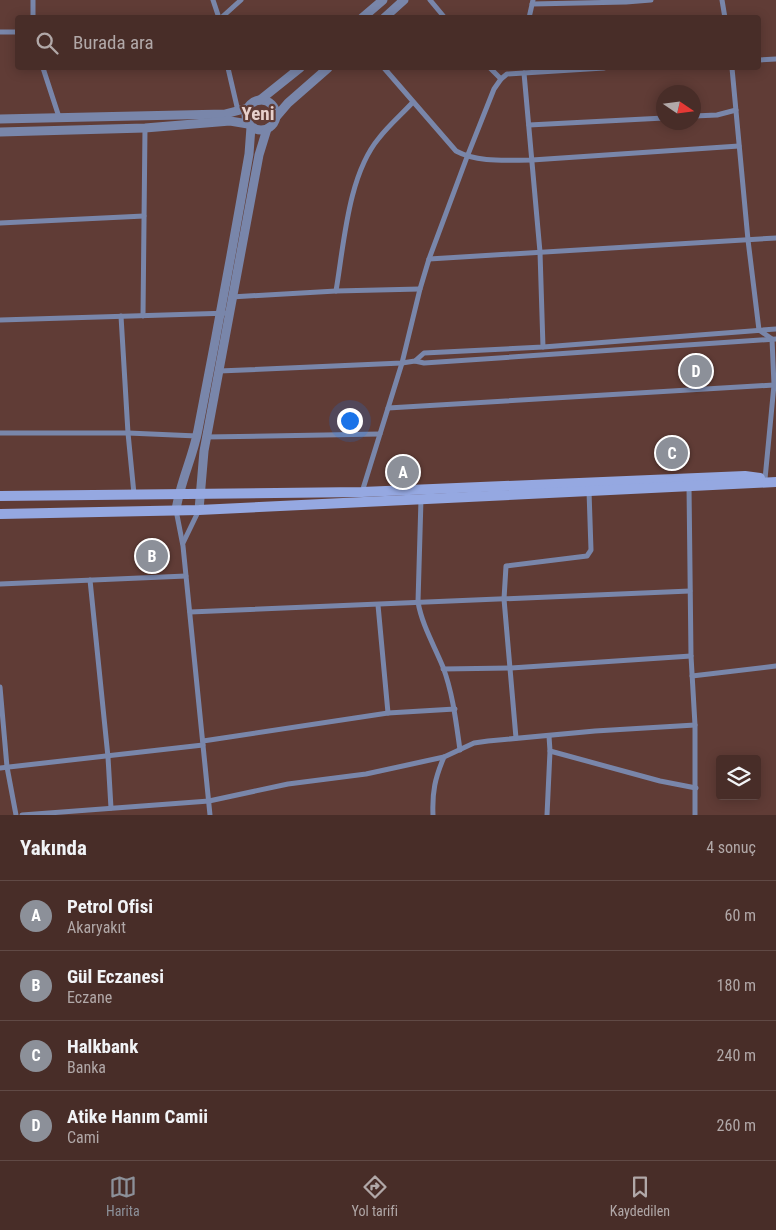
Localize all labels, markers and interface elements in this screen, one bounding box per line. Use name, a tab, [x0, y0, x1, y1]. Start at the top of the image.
search box	[15, 15, 761, 70]
icon: search	[33, 29, 61, 57]
text: Burada ara	[73, 31, 154, 54]
north arrow	[656, 85, 701, 130]
district label: Yeni	[242, 102, 274, 125]
pin: D	[680, 352, 712, 390]
your location	[337, 408, 363, 434]
pin: C	[656, 434, 688, 472]
pin: A	[387, 453, 419, 491]
pin: B	[136, 537, 168, 575]
map controls	[716, 755, 761, 800]
button: layers	[716, 755, 761, 800]
text: Yakında	[20, 836, 87, 860]
text: 4 sonuç	[706, 838, 756, 857]
text: Petrol Ofisi	[67, 895, 153, 918]
text: A	[31, 906, 41, 925]
text: 60 m	[724, 906, 756, 925]
text: Akaryakıt	[67, 918, 126, 937]
text: Gül Eczanesi	[67, 965, 164, 988]
text: B	[32, 976, 40, 995]
text: 180 m	[717, 976, 756, 995]
text: Eczane	[67, 988, 112, 1007]
text: Halkbank	[67, 1035, 138, 1058]
text: C	[31, 1046, 41, 1065]
text: 240 m	[717, 1046, 756, 1065]
text: Banka	[67, 1058, 106, 1077]
text: Atike Hanım Camii	[67, 1105, 208, 1128]
text: D	[31, 1116, 41, 1135]
text: 260 m	[717, 1116, 756, 1135]
text: Cami	[67, 1128, 99, 1147]
tab: Harita	[106, 1173, 140, 1219]
tab: Yol tarifi	[352, 1173, 398, 1219]
tab: Kaydedilen	[610, 1173, 670, 1219]

